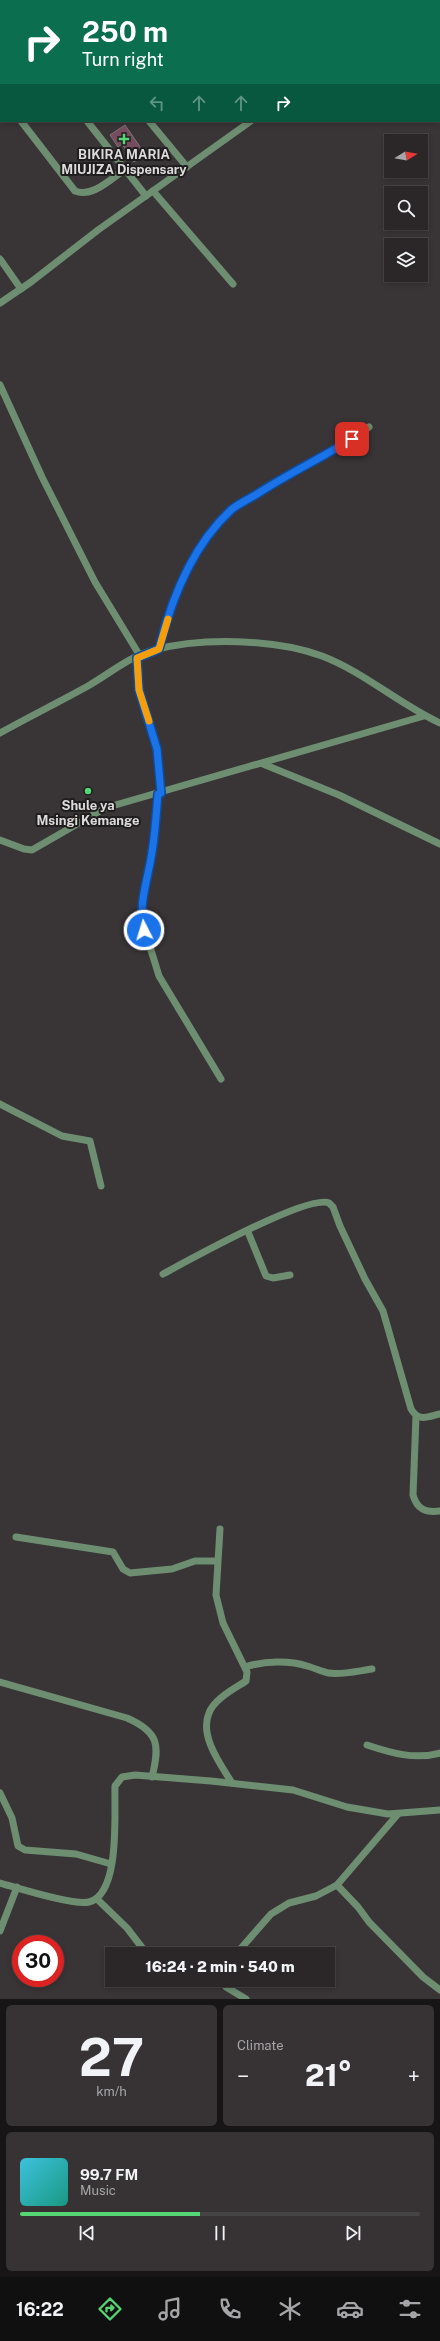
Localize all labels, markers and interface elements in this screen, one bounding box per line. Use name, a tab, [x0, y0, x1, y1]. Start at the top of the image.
text: 250 m	[82, 15, 168, 48]
icon: right	[16, 16, 68, 68]
text: Turn right	[82, 49, 164, 70]
icon: left	[146, 92, 168, 114]
icon: ahead	[188, 92, 210, 114]
icon: ahead	[230, 92, 252, 114]
icon: right	[272, 92, 294, 114]
marker: BIKIRA MARIA MIUJIZA Dispensary	[118, 133, 130, 145]
north arrow	[384, 134, 428, 178]
map controls	[384, 134, 428, 282]
place label: BIKIRA MARIA MIUJIZA Dispensary	[61, 147, 187, 177]
button: search	[384, 186, 428, 230]
button: layers	[384, 238, 428, 282]
pin	[335, 422, 369, 456]
icon: arrive	[341, 428, 363, 450]
marker: Shule ya Msingi Kemange	[83, 786, 93, 796]
place label: Shule ya Msingi Kemange	[36, 798, 140, 828]
position arrow	[123, 909, 165, 951]
speed limit sign: 30	[12, 1935, 64, 1987]
text: 16:24 · 2 min · 540 m	[145, 1958, 295, 1975]
text: 27	[79, 2027, 144, 2088]
text: Climate	[237, 2038, 284, 2053]
text: 21°	[305, 2057, 352, 2093]
text: −	[237, 2063, 249, 2089]
text: +	[408, 2063, 420, 2089]
text: km/h	[96, 2084, 127, 2099]
text: 99.7 FM	[80, 2166, 138, 2183]
text: Music	[80, 2183, 116, 2198]
icon: previous	[76, 2222, 98, 2244]
icon: pause	[209, 2222, 231, 2244]
icon: next	[342, 2222, 364, 2244]
icon: directions	[96, 2295, 124, 2323]
icon: music	[156, 2295, 184, 2323]
icon: phone	[216, 2295, 244, 2323]
icon: climate	[276, 2295, 304, 2323]
icon: car	[336, 2295, 364, 2323]
icon: filters	[396, 2295, 424, 2323]
text: 16:22	[16, 2299, 64, 2320]

